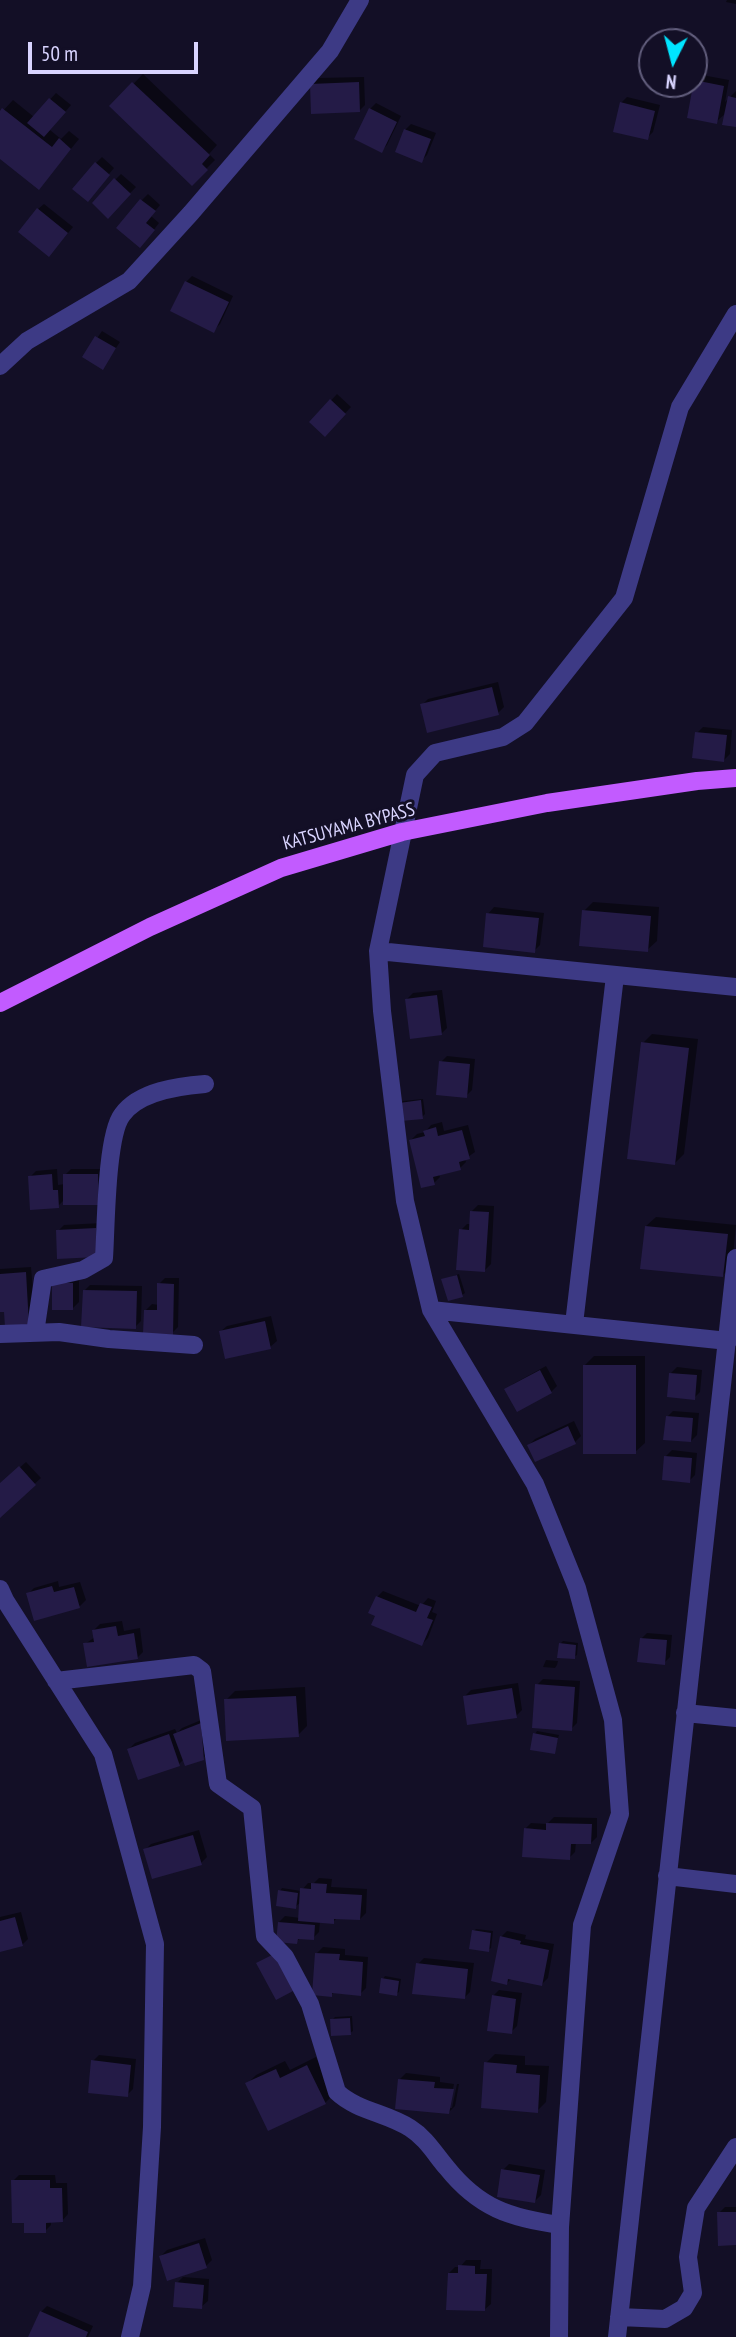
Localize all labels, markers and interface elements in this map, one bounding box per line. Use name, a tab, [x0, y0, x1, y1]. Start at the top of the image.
scale bar	[32, 28, 201, 72]
north arrow	[638, 28, 708, 98]
text: 50 m	[41, 40, 78, 67]
text: N	[665, 69, 677, 94]
street label: KATSUYAMA BYPASS	[281, 798, 417, 856]

